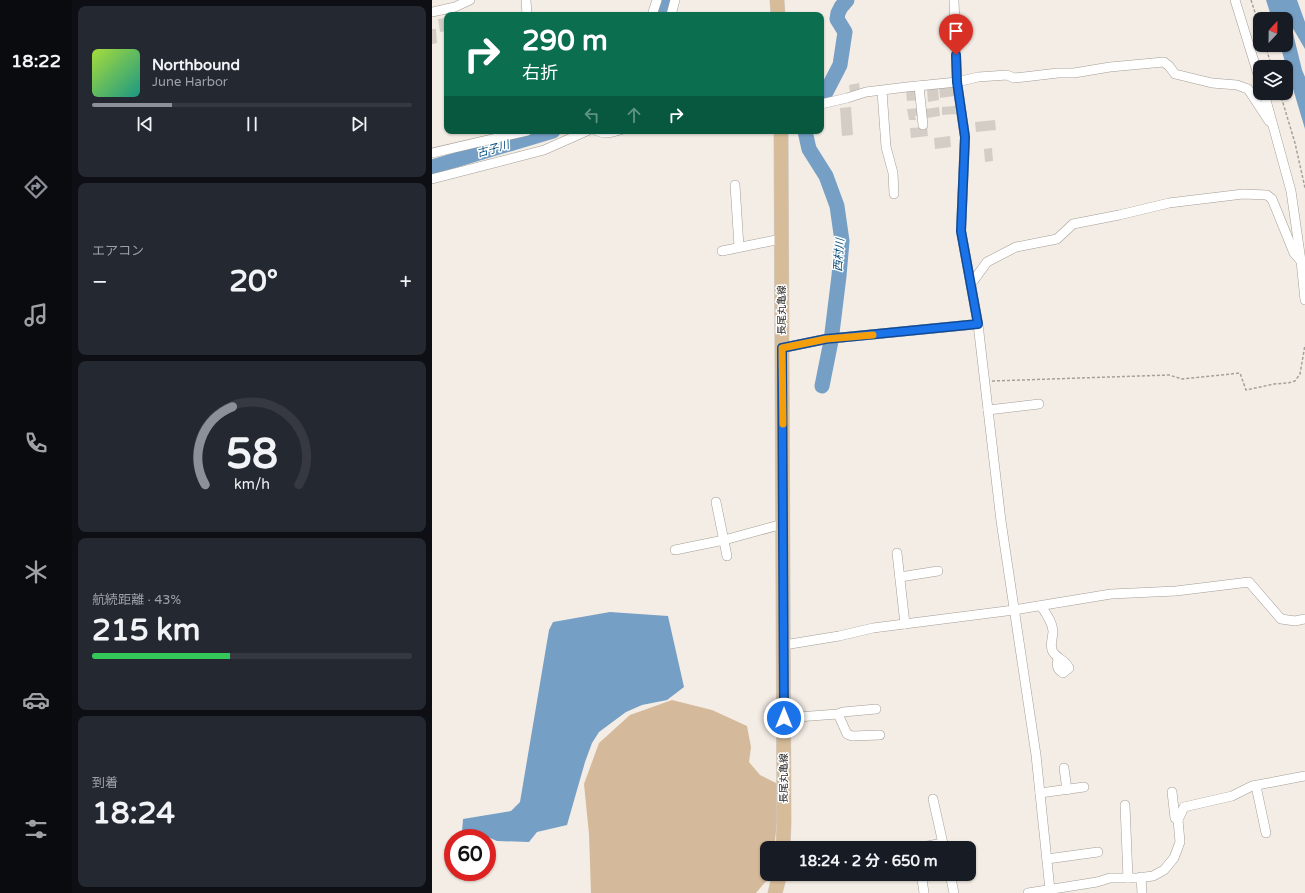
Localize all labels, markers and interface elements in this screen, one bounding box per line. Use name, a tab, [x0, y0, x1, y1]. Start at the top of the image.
north arrow	[1253, 12, 1293, 52]
map controls	[1253, 12, 1293, 100]
pin	[939, 14, 973, 55]
icon: arrive	[945, 20, 967, 42]
text: 290 m	[522, 24, 608, 58]
icon: right	[456, 28, 508, 80]
text: 18:22	[11, 50, 61, 72]
text: Northbound	[152, 56, 240, 74]
button: layers	[1253, 60, 1293, 100]
text: 右折	[522, 62, 558, 84]
text: June Harbor	[152, 74, 228, 90]
icon: left	[581, 104, 603, 126]
icon: ahead	[623, 104, 645, 126]
icon: right	[665, 104, 687, 126]
icon: previous	[134, 113, 156, 135]
icon: pause	[241, 113, 263, 135]
icon: next	[348, 113, 370, 135]
water label: 古子川	[475, 138, 512, 160]
icon: directions	[22, 173, 50, 201]
water label: 西村川	[831, 237, 847, 272]
text: エアコン	[92, 243, 144, 259]
text: 20°	[229, 263, 278, 300]
text: −	[92, 269, 108, 295]
text: +	[400, 269, 412, 295]
street label: 長尾丸亀線	[776, 285, 788, 335]
icon: music	[22, 301, 50, 329]
icon: phone	[22, 429, 50, 457]
text: 58	[226, 429, 278, 479]
text: km/h	[234, 475, 270, 492]
icon: climate	[22, 558, 50, 586]
text: 航続距離 · 43%	[92, 592, 181, 608]
text: 215 km	[92, 612, 200, 649]
icon: car	[22, 686, 50, 714]
position arrow	[763, 697, 805, 739]
street label: 長尾丸亀線	[778, 753, 790, 803]
text: 到着	[92, 775, 118, 791]
text: 18:24	[92, 795, 175, 832]
icon: filters	[22, 815, 50, 843]
speed limit sign: 60	[444, 829, 496, 881]
text: 18:24 · 2 分 · 650 m	[798, 852, 938, 870]

